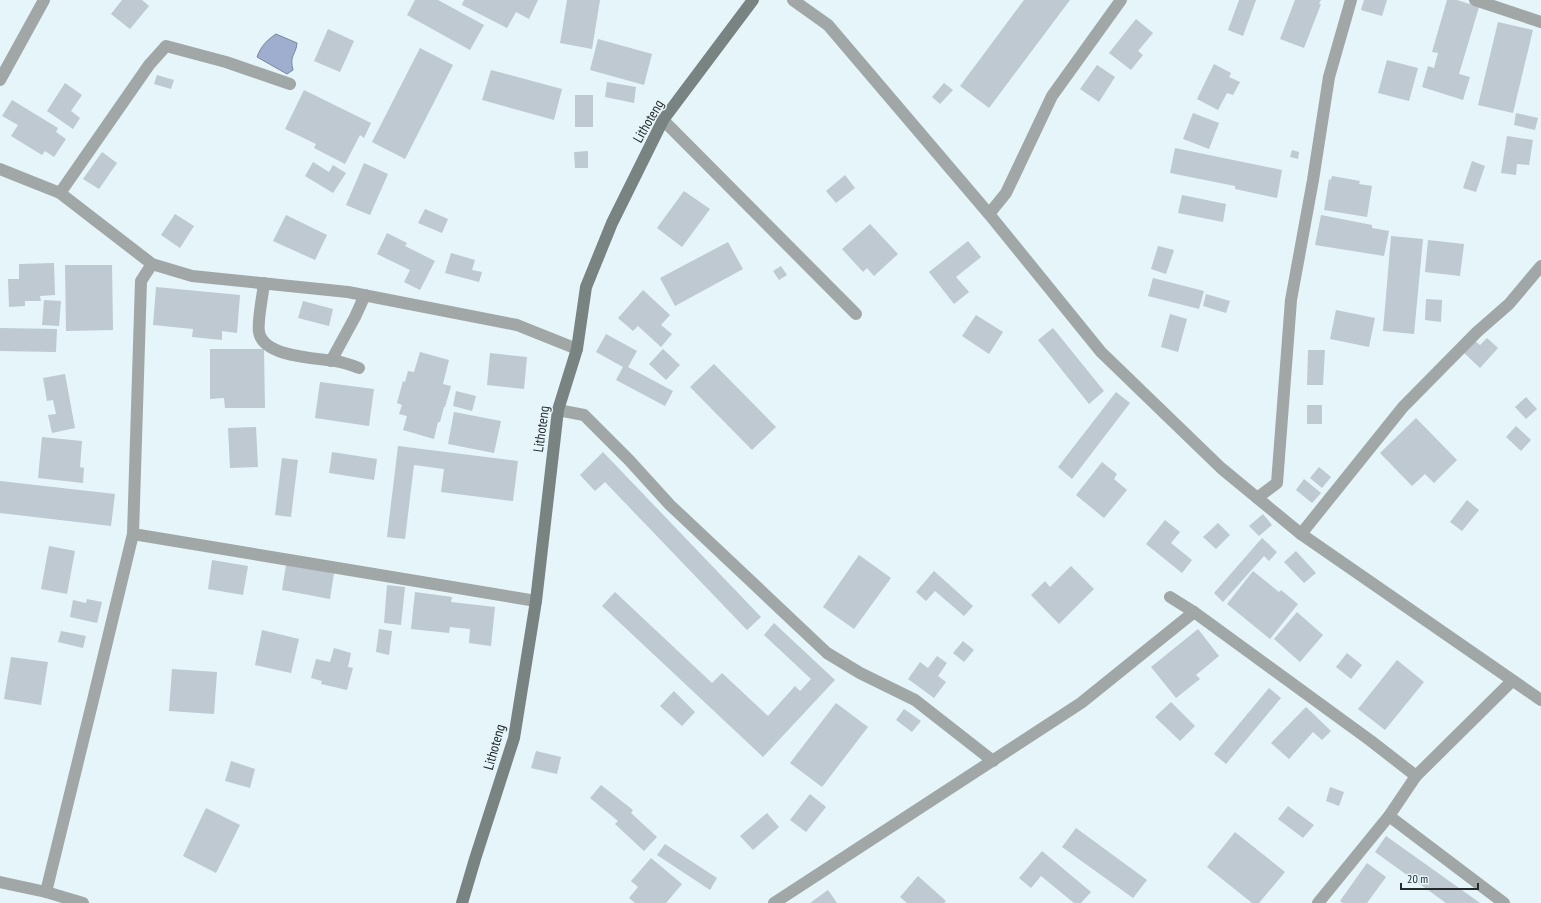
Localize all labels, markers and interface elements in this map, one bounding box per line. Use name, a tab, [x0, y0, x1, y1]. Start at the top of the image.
street label: Lithoteng	[629, 96, 667, 146]
street label: Lithoteng	[529, 405, 553, 453]
street label: Lithoteng	[479, 722, 509, 772]
scale bar	[1401, 865, 1478, 891]
text: 20 m	[1407, 871, 1428, 886]

